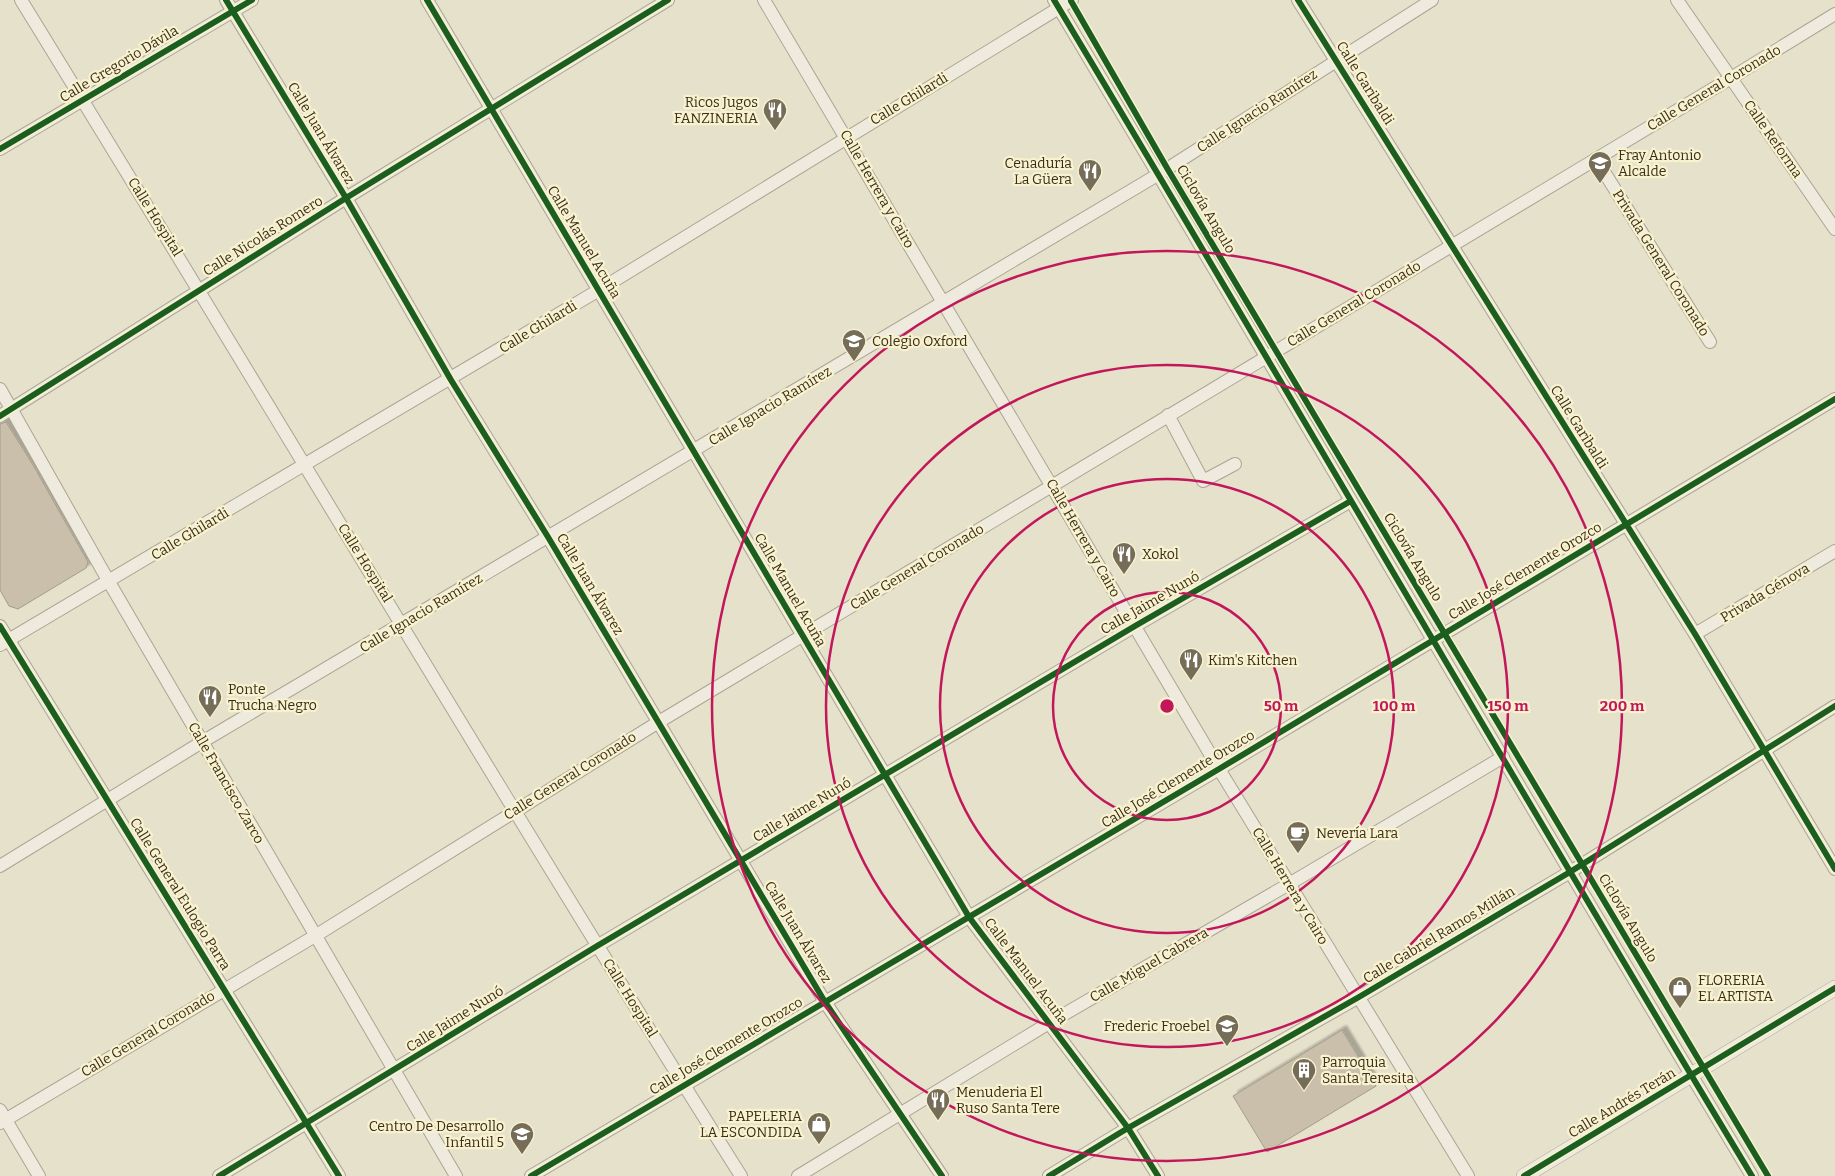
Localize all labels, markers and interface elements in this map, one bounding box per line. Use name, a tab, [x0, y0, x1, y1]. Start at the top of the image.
street label: Calle Gregorio Dávila	[57, 22, 182, 106]
street label: Calle Garibaldi	[1333, 38, 1397, 128]
street label: Calle General Coronado	[1644, 41, 1784, 135]
street label: Calle Ignacio Ramírez	[1194, 66, 1321, 156]
street label: Calle Ghilardi	[867, 69, 951, 129]
street label: Calle Juan Álvarez	[284, 78, 359, 187]
place label: Ricos Jugos FANZINERIA	[674, 94, 758, 127]
restaurant icon: Ricos Jugos FANZINERIA	[762, 97, 788, 131]
street label: Calle Reforma	[1740, 97, 1806, 182]
street label: Calle Herrera y Cairo	[836, 127, 918, 251]
place label: Fray Antonio Alcalde	[1618, 147, 1701, 180]
school or university icon: Fray Antonio Alcalde	[1587, 150, 1613, 184]
place label: Cenaduría La Güera	[1005, 155, 1072, 188]
restaurant icon: Cenaduría La Güera	[1077, 158, 1103, 192]
street label: Ciclovía Angulo	[1173, 162, 1239, 256]
street label: Calle Hospital	[124, 174, 186, 260]
street label: Calle Manuel Acuña	[544, 182, 625, 302]
street label: Privada General Coronado	[1609, 187, 1713, 339]
street label: Calle Nicolás Romero	[200, 192, 326, 280]
street label: Calle General Coronado	[1284, 257, 1424, 351]
street label: Calle Ghilardi	[496, 297, 580, 357]
school or university icon: Colegio Oxford	[841, 328, 867, 362]
place label: Colegio Oxford	[872, 333, 968, 350]
street label: Calle Ignacio Ramírez	[706, 362, 835, 449]
street label: Calle Garibaldi	[1547, 382, 1611, 472]
street label: Calle Herrera y Cairo	[1042, 476, 1124, 600]
street label: Calle Ghilardi	[148, 504, 232, 564]
street label: Ciclovía Angulo	[1380, 510, 1446, 604]
street label: Calle José Clemente Orozco	[1445, 518, 1605, 624]
street label: Calle Hospital	[334, 520, 396, 606]
street label: Calle General Coronado	[847, 520, 987, 614]
street label: Calle Juan Álvarez	[553, 529, 628, 638]
street label: Calle Manuel Acuña	[750, 530, 830, 650]
restaurant icon: Xokol	[1111, 541, 1137, 575]
place label: Xokol	[1142, 546, 1179, 563]
street label: Privada Génova	[1717, 560, 1813, 626]
street label: Calle Jaime Nunó	[1097, 568, 1203, 638]
street label: Calle Ignacio Ramírez	[357, 569, 486, 656]
restaurant icon: Kim's Kitchen	[1178, 647, 1204, 681]
place label: Kim's Kitchen	[1208, 652, 1298, 669]
place label: Ponte Trucha Negro	[228, 681, 317, 714]
restaurant icon: Ponte Trucha Negro	[197, 684, 223, 718]
centre of rings	[1158, 697, 1176, 715]
text: 50 m	[1264, 697, 1299, 715]
text: 100 m	[1373, 697, 1416, 715]
text: 150 m	[1487, 697, 1529, 715]
text: 200 m	[1600, 697, 1645, 715]
street label: Calle Francisco Zarco	[184, 719, 268, 847]
street label: Calle José Clemente Orozco	[1098, 726, 1258, 832]
street label: Calle General Coronado	[501, 728, 639, 824]
street label: Calle Jaime Nunó	[750, 774, 854, 846]
street label: Calle General Eulogio Parra	[126, 815, 234, 974]
cafe icon: Nevería Lara	[1285, 820, 1311, 854]
street label: Calle Herrera y Cairo	[1248, 824, 1332, 948]
place label: Nevería Lara	[1316, 825, 1398, 842]
street label: Ciclovía Angulo	[1595, 871, 1661, 965]
street label: Calle Juan Álvarez	[761, 877, 836, 986]
street label: Calle Gabriel Ramos Millán	[1360, 883, 1518, 987]
street label: Calle Manuel Acuña	[980, 915, 1072, 1028]
street label: Calle Miguel Cabrera	[1087, 924, 1212, 1006]
street label: Calle Hospital	[599, 955, 661, 1041]
place label: FLORERIA EL ARTISTA	[1698, 972, 1773, 1005]
shop icon: FLORERIA EL ARTISTA	[1667, 975, 1693, 1009]
street label: Calle Jaime Nunó	[403, 982, 507, 1056]
street label: Calle General Coronado	[78, 987, 218, 1081]
street label: Calle José Clemente Orozco	[646, 993, 806, 1099]
school or university icon: Frederic Froebel	[1214, 1013, 1240, 1047]
place label: Frederic Froebel	[1104, 1018, 1210, 1035]
place label: Parroquia Santa Teresita	[1322, 1054, 1414, 1087]
building icon: Parroquia Santa Teresita	[1291, 1057, 1317, 1091]
street label: Calle Andrés Terán	[1565, 1064, 1679, 1142]
place label: Menuderia El Ruso Santa Tere	[956, 1084, 1060, 1117]
restaurant icon: Menuderia El Ruso Santa Tere	[925, 1087, 951, 1121]
place label: PAPELERIA LA ESCONDIDA	[700, 1108, 802, 1141]
shop icon: PAPELERIA LA ESCONDIDA	[806, 1111, 832, 1145]
place label: Centro De Desarrollo Infantil 5	[369, 1118, 504, 1151]
school or university icon: Centro De Desarrollo Infantil 5	[509, 1121, 535, 1155]

